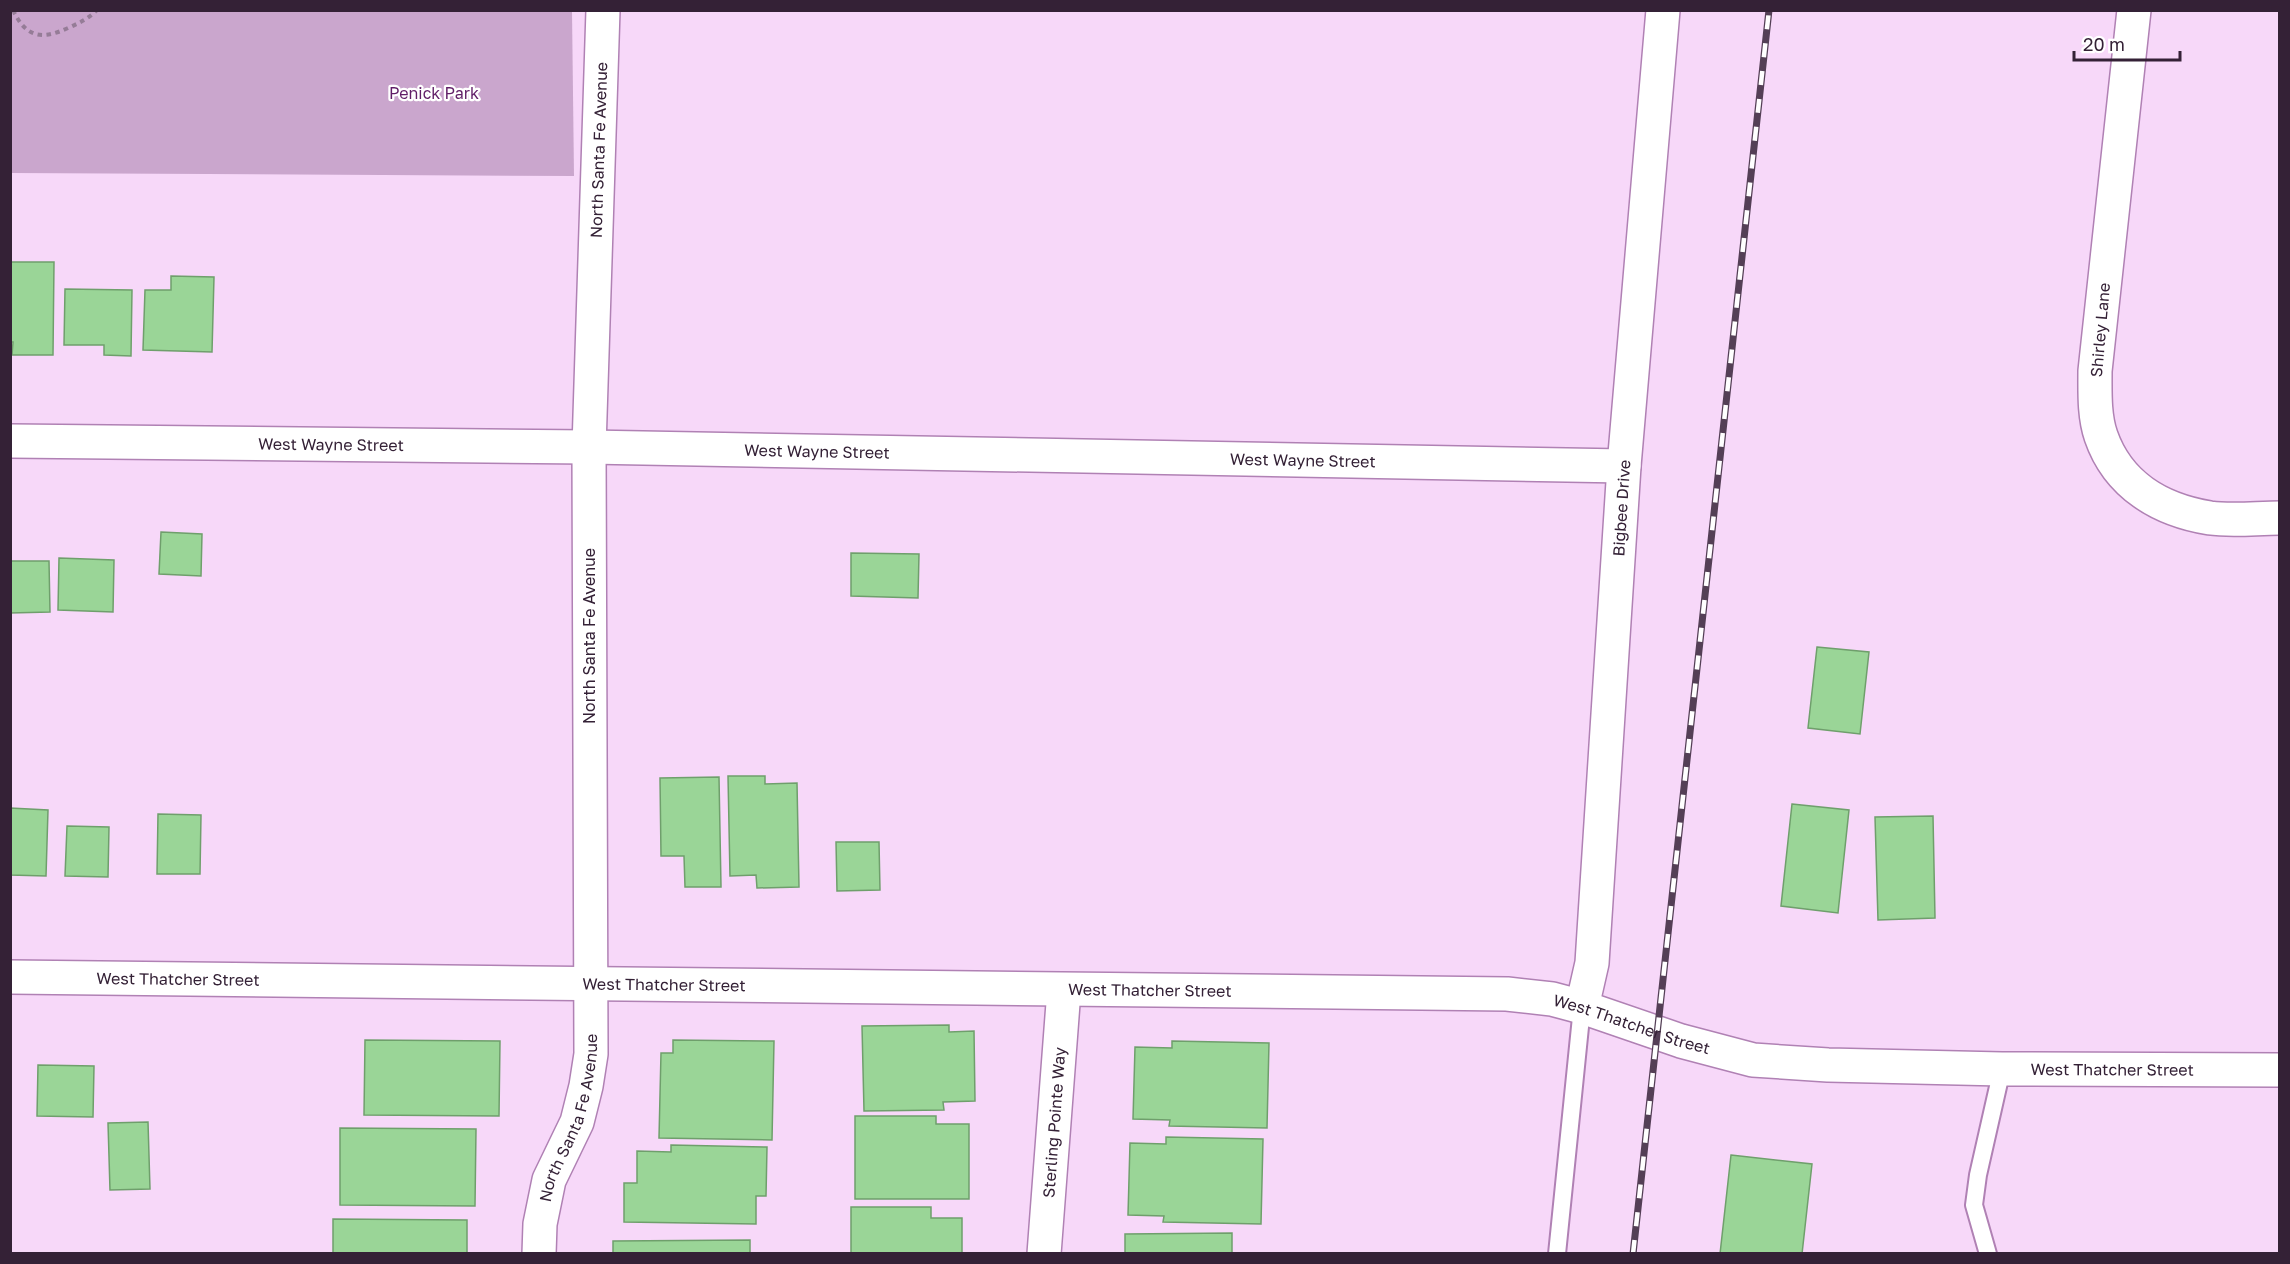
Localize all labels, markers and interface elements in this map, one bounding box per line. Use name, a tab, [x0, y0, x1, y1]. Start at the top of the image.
scale bar	[2074, 24, 2180, 62]
text: 20 m	[2083, 33, 2125, 55]
street label: North Santa Fe Avenue	[586, 62, 611, 238]
park label: Penick Park	[389, 83, 479, 103]
street label: Shirley Lane	[2086, 282, 2114, 378]
street label: West Wayne Street	[258, 434, 404, 455]
street label: West Wayne Street	[744, 440, 890, 463]
street label: West Wayne Street	[1230, 449, 1376, 471]
street label: Bigbee Drive	[1608, 459, 1635, 557]
street label: North Santa Fe Avenue	[579, 548, 599, 724]
street label: West Thatcher Street	[96, 968, 260, 990]
street label: West Thatcher Street	[582, 973, 746, 995]
street label: West Thatcher Street	[1068, 979, 1232, 1001]
street label: West Thatcher Street	[1551, 990, 1712, 1058]
street label: North Santa Fe Avenue	[535, 1034, 601, 1204]
street label: Sterling Pointe Way	[1038, 1046, 1070, 1198]
street label: West Thatcher Street	[2030, 1059, 2194, 1080]

